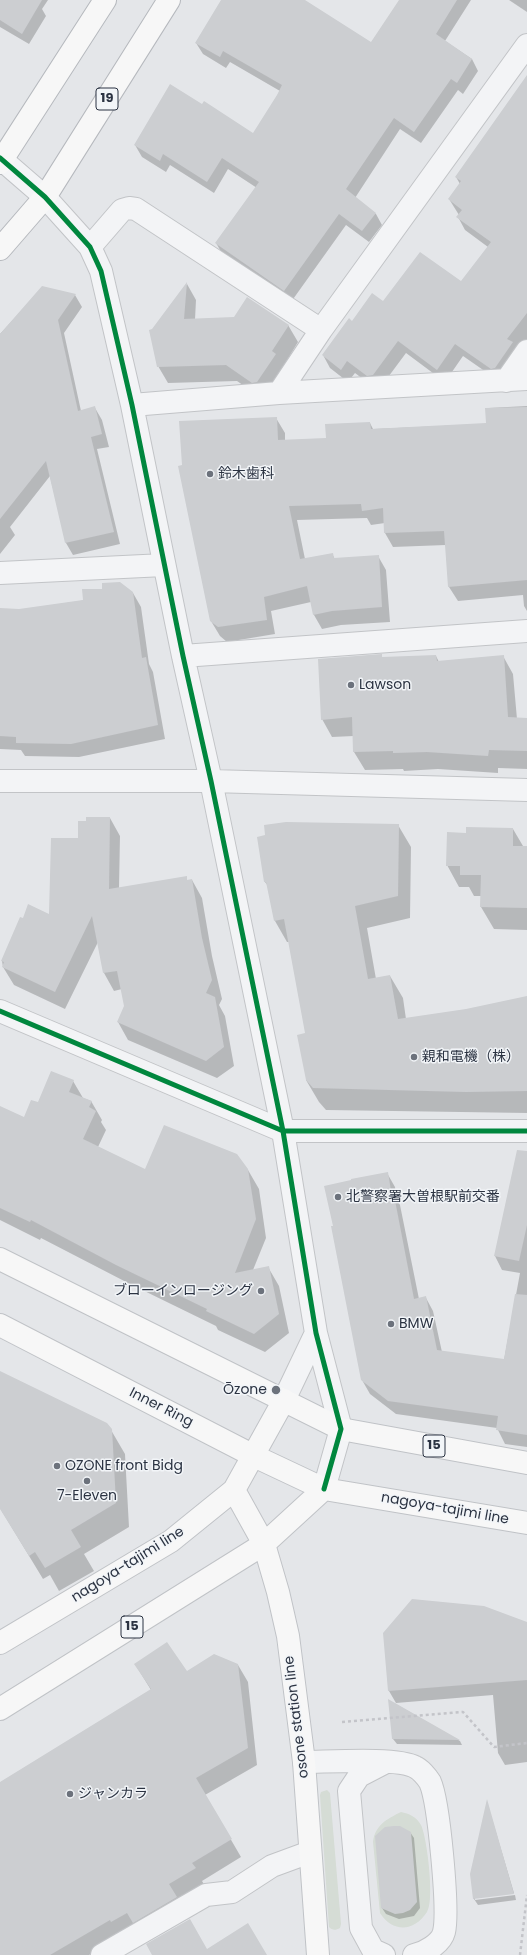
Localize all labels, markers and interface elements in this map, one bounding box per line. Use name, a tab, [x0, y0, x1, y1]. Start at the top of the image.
road number: 19	[96, 88, 118, 110]
place label: 鈴木歯科	[218, 466, 274, 482]
marker: 鈴木歯科	[205, 469, 215, 479]
place label: Lawson	[359, 677, 411, 693]
marker: Lawson	[346, 680, 356, 690]
place label: 親和電機（株）	[422, 1049, 520, 1065]
marker: 親和電機（株）	[409, 1052, 419, 1062]
place label: 北警察署大曽根駅前交番	[346, 1189, 500, 1205]
marker: 北警察署大曽根駅前交番	[333, 1192, 343, 1202]
place label: ブローインロージング	[113, 1283, 253, 1299]
marker: ブローインロージング	[256, 1286, 266, 1296]
place label: BMW	[399, 1316, 433, 1332]
marker: BMW	[386, 1319, 396, 1329]
place label: Ōzone	[223, 1382, 267, 1398]
marker: Ōzone	[270, 1384, 282, 1396]
street label: Inner Ring	[126, 1385, 196, 1431]
road number: 15	[423, 1435, 445, 1457]
place label: OZONE front Bidg	[65, 1458, 183, 1474]
marker: OZONE front Bidg	[52, 1461, 62, 1471]
marker: 7-Eleven	[82, 1476, 92, 1486]
place label: 7-Eleven	[57, 1488, 117, 1504]
street label: nagoya-tajimi line	[380, 1489, 510, 1529]
street label: nagoya-tajimi line	[69, 1524, 187, 1606]
road number: 15	[121, 1616, 143, 1638]
street label: osone station line	[281, 1655, 313, 1779]
place label: ジャンカラ	[78, 1786, 148, 1802]
marker: ジャンカラ	[65, 1789, 75, 1799]

